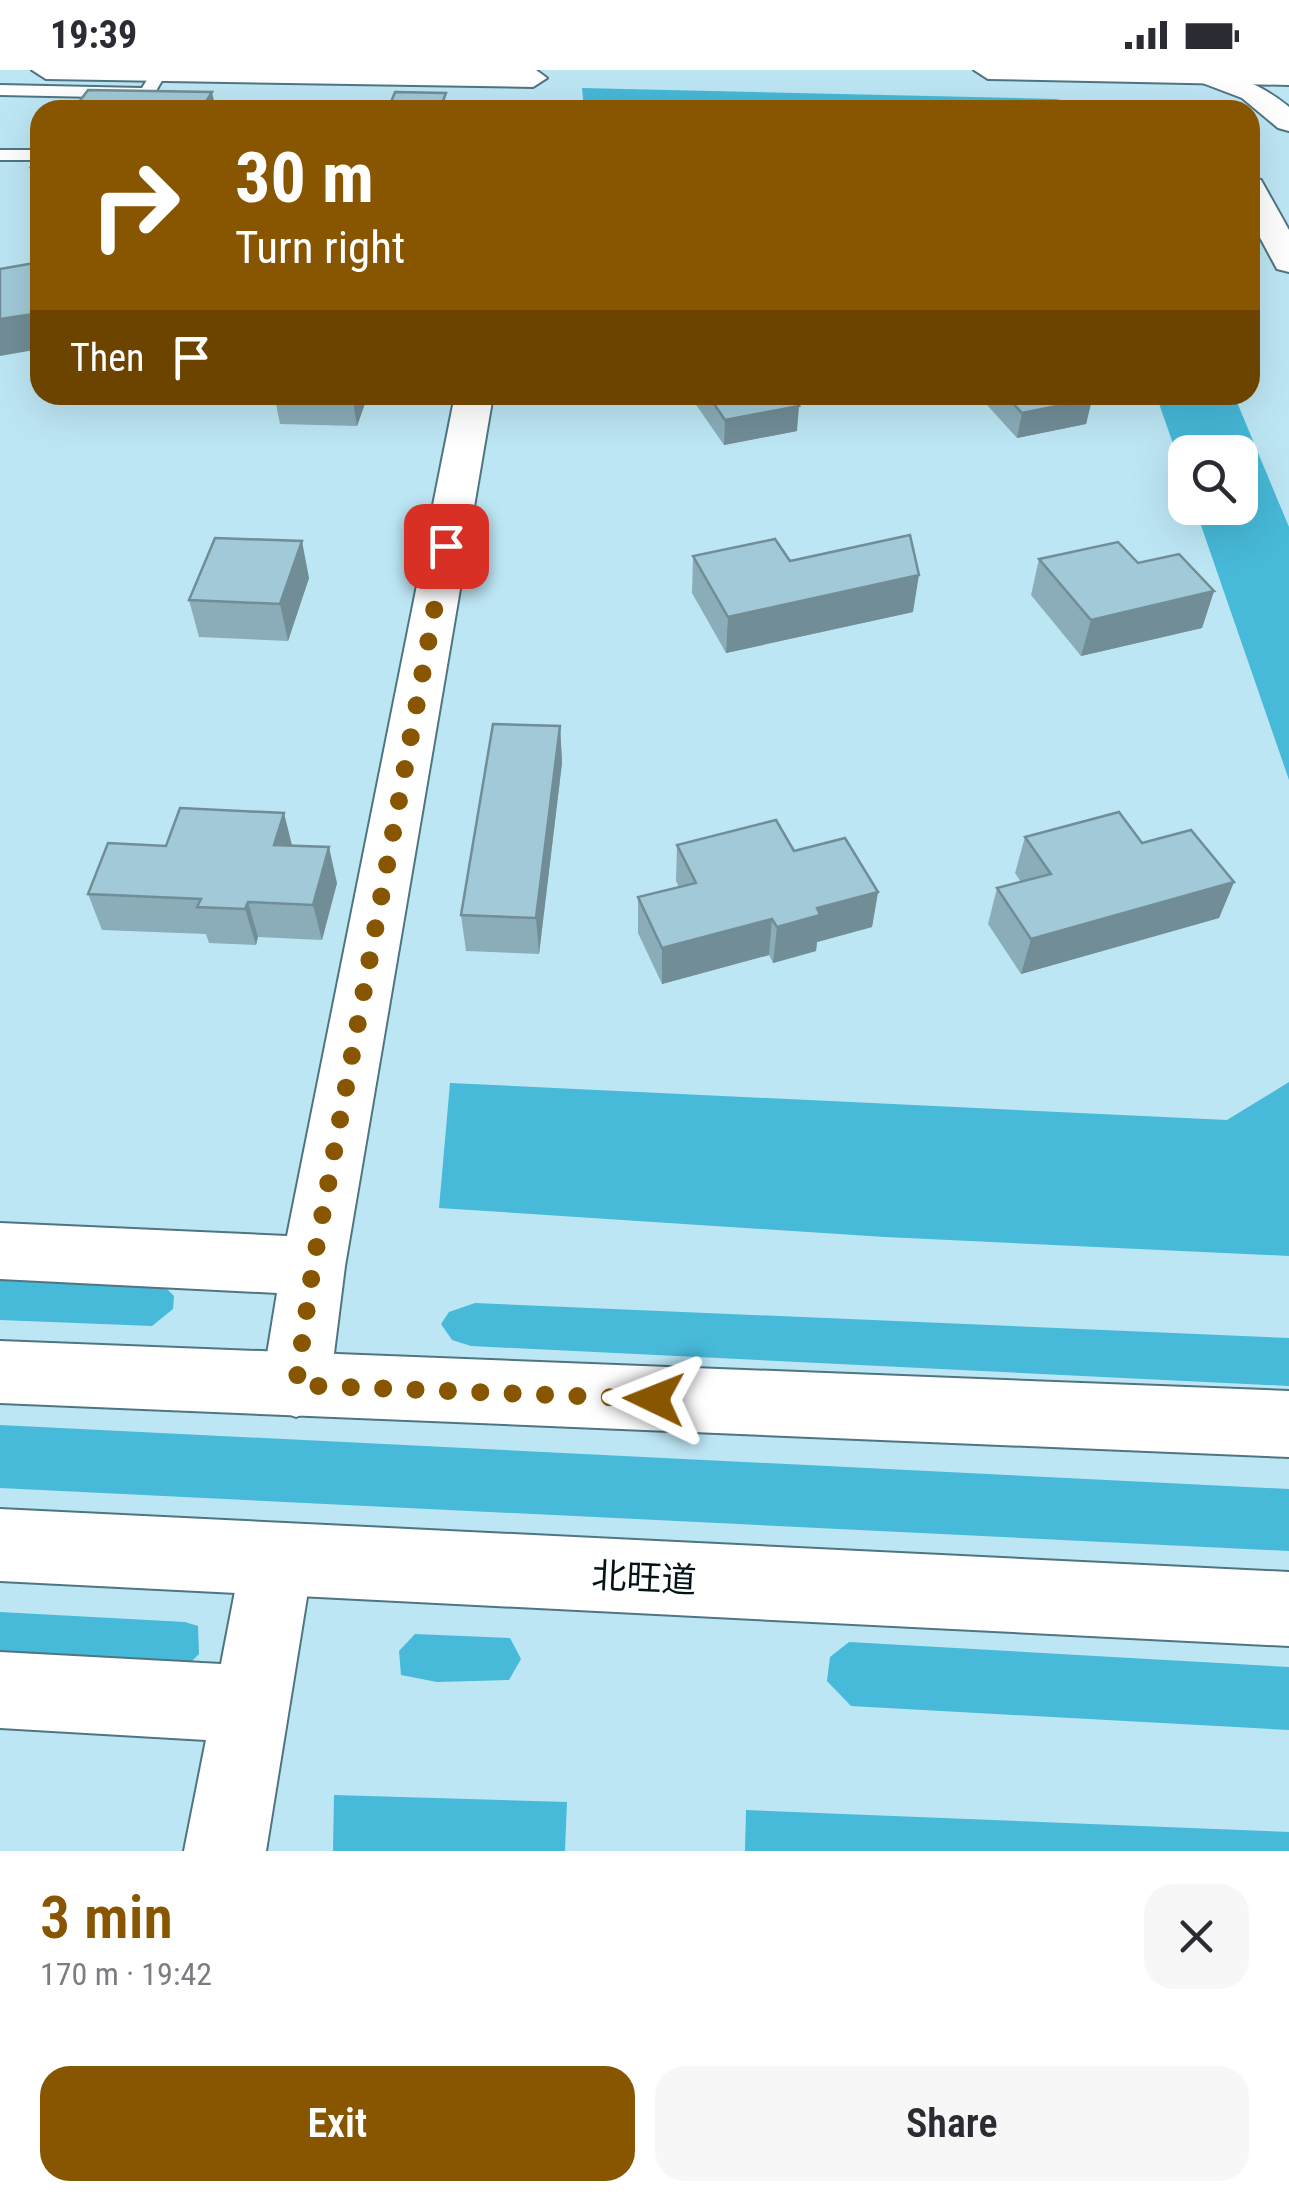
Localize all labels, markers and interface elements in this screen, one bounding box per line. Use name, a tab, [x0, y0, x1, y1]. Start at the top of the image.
text: 19:39	[50, 13, 137, 57]
text: 30 m	[235, 137, 374, 219]
icon: right	[70, 140, 200, 270]
text: Turn right	[235, 221, 405, 274]
icon: arrive	[164, 330, 219, 385]
text: Then	[70, 336, 144, 380]
map controls	[1168, 435, 1258, 525]
button: search	[1168, 435, 1258, 525]
pin	[404, 504, 489, 589]
icon: arrive	[419, 519, 474, 574]
position arrow	[602, 1347, 706, 1451]
street label: 北旺道	[590, 1555, 697, 1602]
text: 3 min	[40, 1882, 173, 1953]
button: close	[1144, 1884, 1249, 1989]
text: 170 m · 19:42	[40, 1955, 212, 1993]
button: Exit	[40, 2066, 635, 2181]
button: Share	[655, 2066, 1249, 2181]

